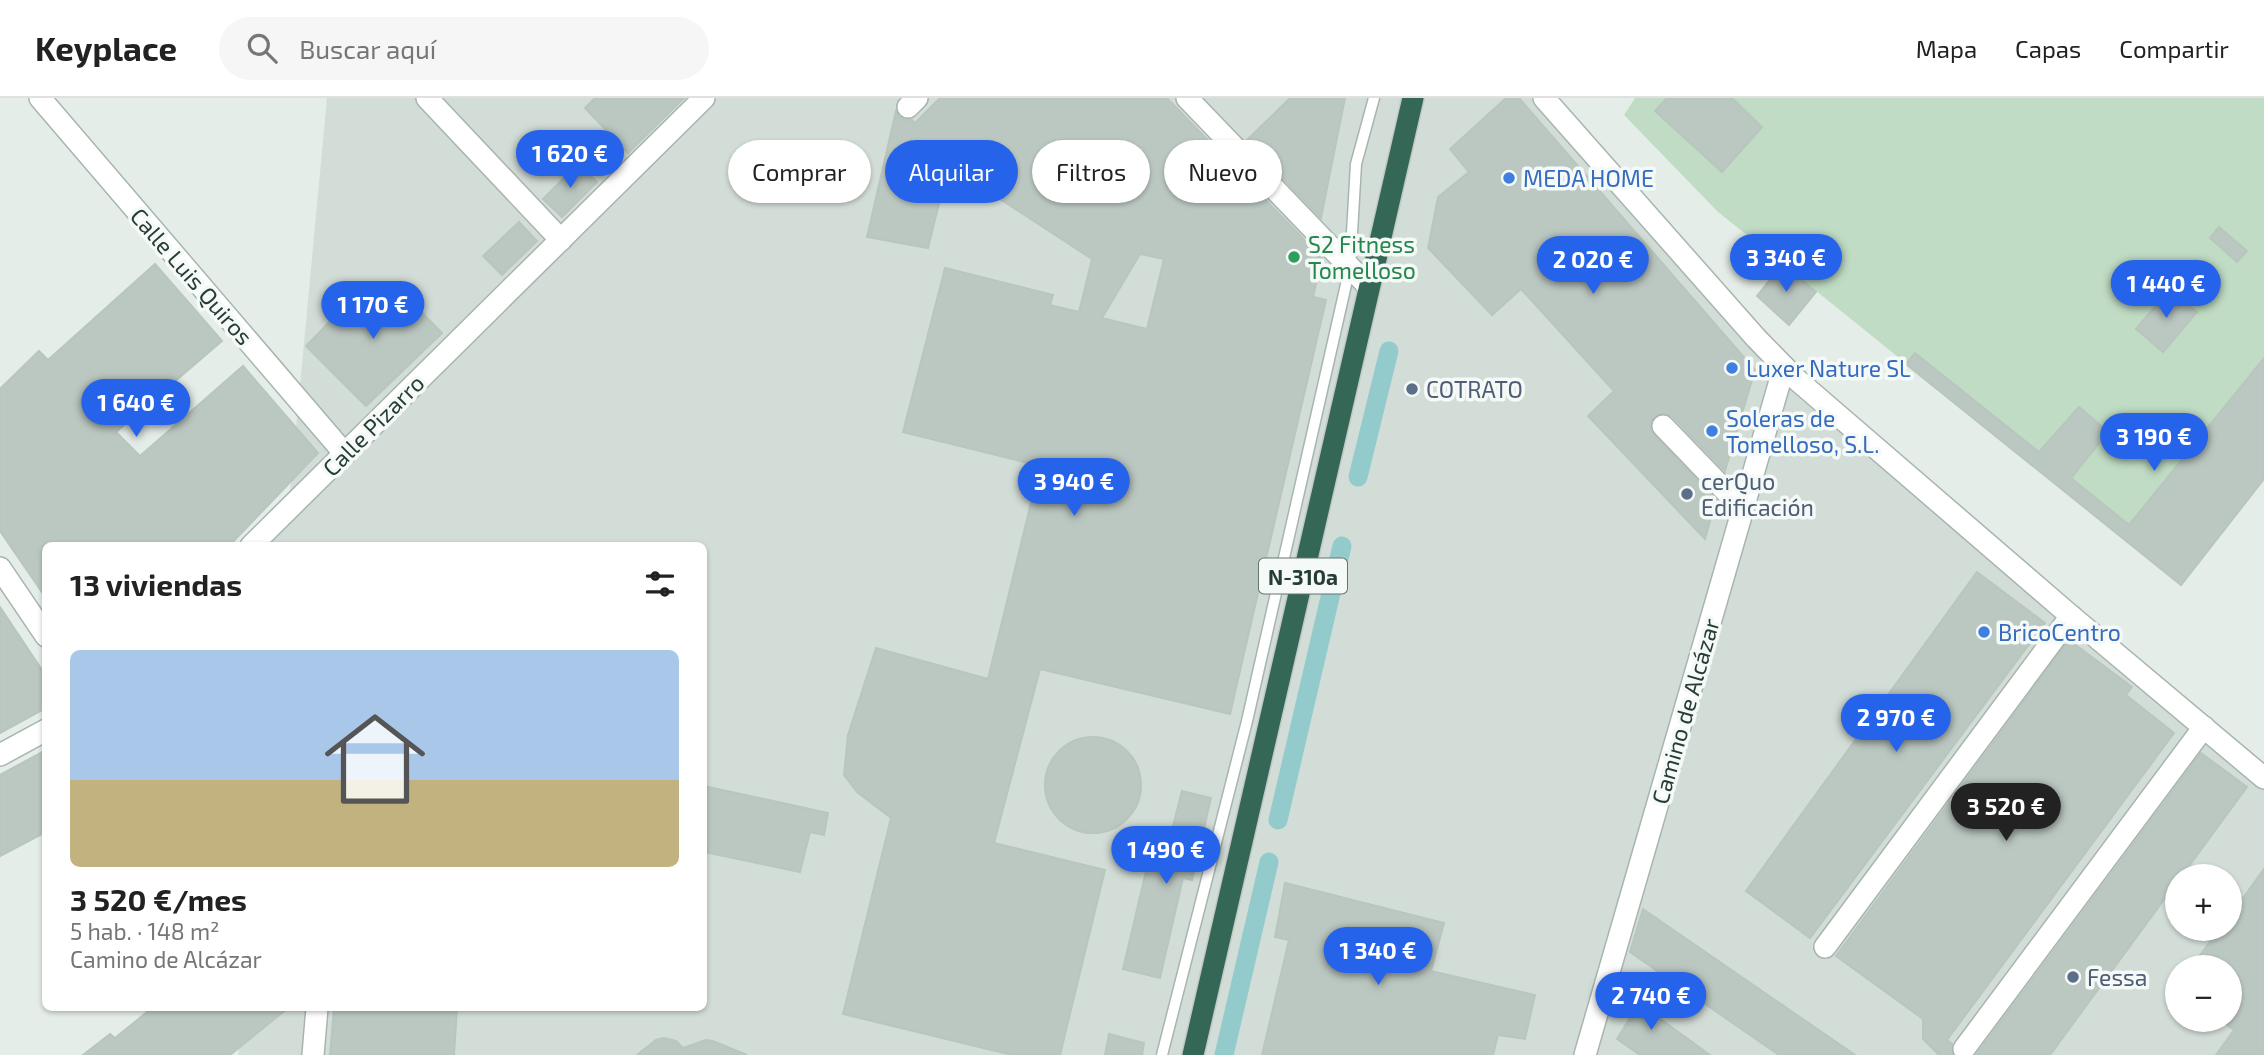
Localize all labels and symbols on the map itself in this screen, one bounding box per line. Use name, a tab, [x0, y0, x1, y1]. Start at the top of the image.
pin: 1 620 €	[505, 130, 635, 190]
place label: MEDA HOME	[1523, 164, 1654, 192]
marker: MEDA HOME	[1501, 170, 1517, 186]
street label: Calle Luis Quiros	[125, 202, 259, 350]
place label: S2 Fitness Tomelloso	[1308, 230, 1416, 284]
pin: 3 340 €	[1721, 234, 1851, 294]
pin: 2 020 €	[1528, 236, 1658, 296]
marker: S2 Fitness Tomelloso	[1286, 249, 1302, 265]
pin: 1 440 €	[2101, 260, 2231, 320]
pin: 1 170 €	[308, 282, 438, 341]
place label: Luxer Nature SL	[1746, 354, 1911, 382]
marker: Luxer Nature SL	[1724, 360, 1740, 376]
street label: Calle Pizarro	[317, 369, 429, 481]
place label: COTRATO	[1426, 375, 1523, 403]
pin: 1 640 €	[71, 380, 201, 439]
marker: COTRATO	[1404, 381, 1420, 397]
place label: Soleras de Tomelloso, S.L.	[1726, 404, 1879, 458]
pin: 3 190 €	[2089, 414, 2219, 473]
marker: Soleras de Tomelloso, S.L.	[1704, 423, 1720, 439]
pin: 3 940 €	[1009, 458, 1139, 518]
place label: cerQuo Edificación	[1701, 467, 1814, 521]
marker: cerQuo Edificación	[1679, 486, 1695, 502]
road number: N-310a	[1259, 559, 1347, 594]
street label: Camino de Alcázar	[1645, 615, 1725, 807]
place label: BricoCentro	[1998, 618, 2121, 646]
marker: BricoCentro	[1976, 624, 1992, 640]
pin: 2 970 €	[1831, 694, 1961, 754]
pin: 3 520 €	[1941, 784, 2071, 843]
pin: 1 490 €	[1101, 826, 1231, 886]
pin: 1 340 €	[1313, 928, 1443, 987]
place label: Fessa	[2087, 963, 2147, 991]
marker: Fessa	[2065, 969, 2081, 985]
pin: 2 740 €	[1586, 972, 1716, 1032]

